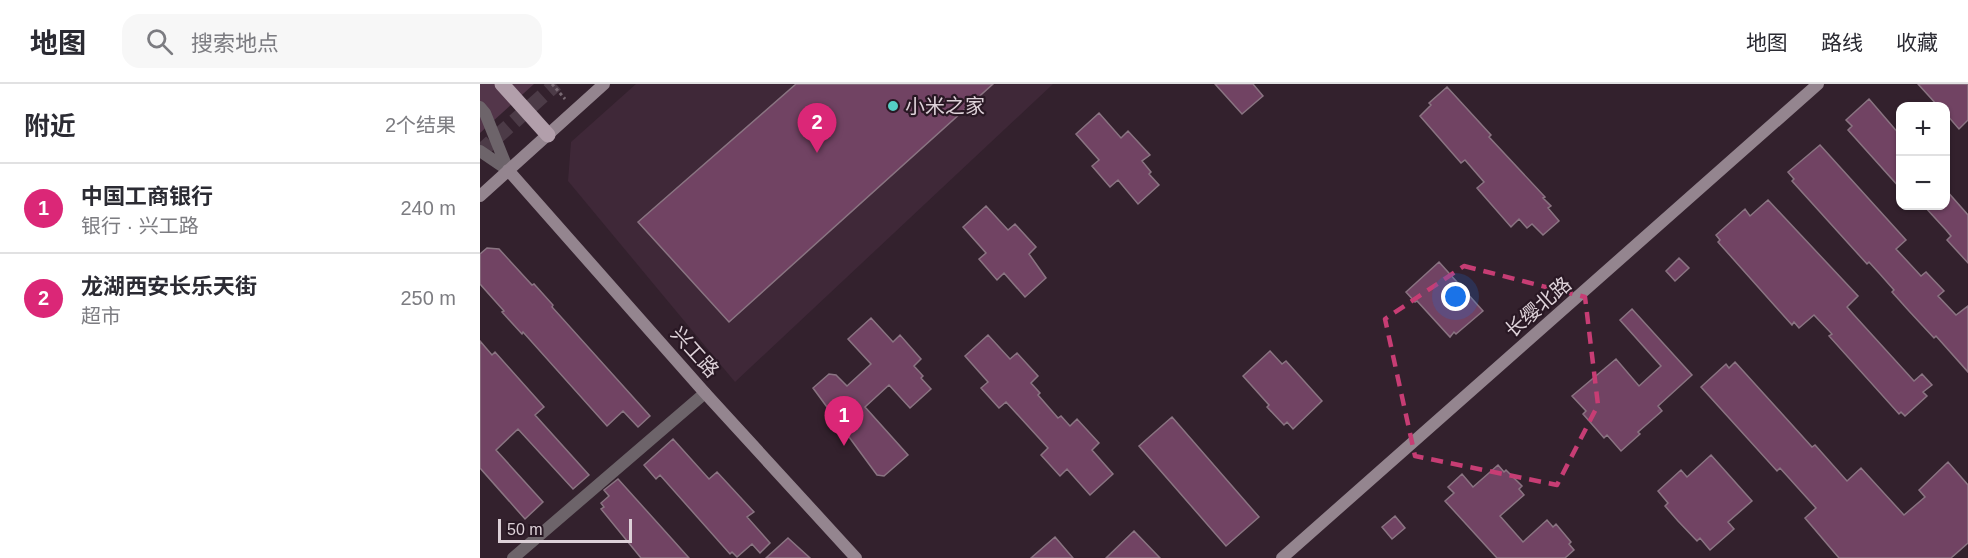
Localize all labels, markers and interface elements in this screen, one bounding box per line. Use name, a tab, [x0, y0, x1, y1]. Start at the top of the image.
search box	[122, 14, 542, 68]
icon: search	[143, 25, 176, 58]
text: 地图	[30, 28, 86, 59]
text: 搜索地点	[191, 31, 279, 56]
text: 地图	[1746, 31, 1788, 54]
text: 路线	[1821, 31, 1863, 54]
text: 收藏	[1896, 31, 1938, 54]
place label: 小米之家	[905, 95, 985, 117]
marker: 小米之家	[886, 99, 900, 113]
map controls	[1896, 102, 1950, 210]
button: +	[1896, 102, 1950, 156]
pin: 2	[798, 104, 836, 153]
text: 附近	[24, 111, 76, 141]
text: 2个结果	[385, 114, 456, 136]
button: −	[1896, 156, 1950, 210]
text: 中国工商银行	[81, 184, 213, 209]
text: 1	[38, 197, 49, 219]
text: 240 m	[400, 197, 456, 219]
text: 银行 · 兴工路	[81, 215, 199, 237]
street label: 长缨北路	[1501, 272, 1575, 342]
text: 龙湖西安长乐天街	[81, 274, 257, 299]
your location	[1441, 282, 1470, 311]
text: 2	[38, 287, 49, 309]
text: 250 m	[400, 287, 456, 309]
text: 超市	[81, 305, 121, 327]
street label: 兴工路	[667, 322, 723, 382]
pin: 1	[824, 396, 864, 446]
scale bar	[498, 516, 632, 544]
text: 50 m	[507, 521, 543, 538]

